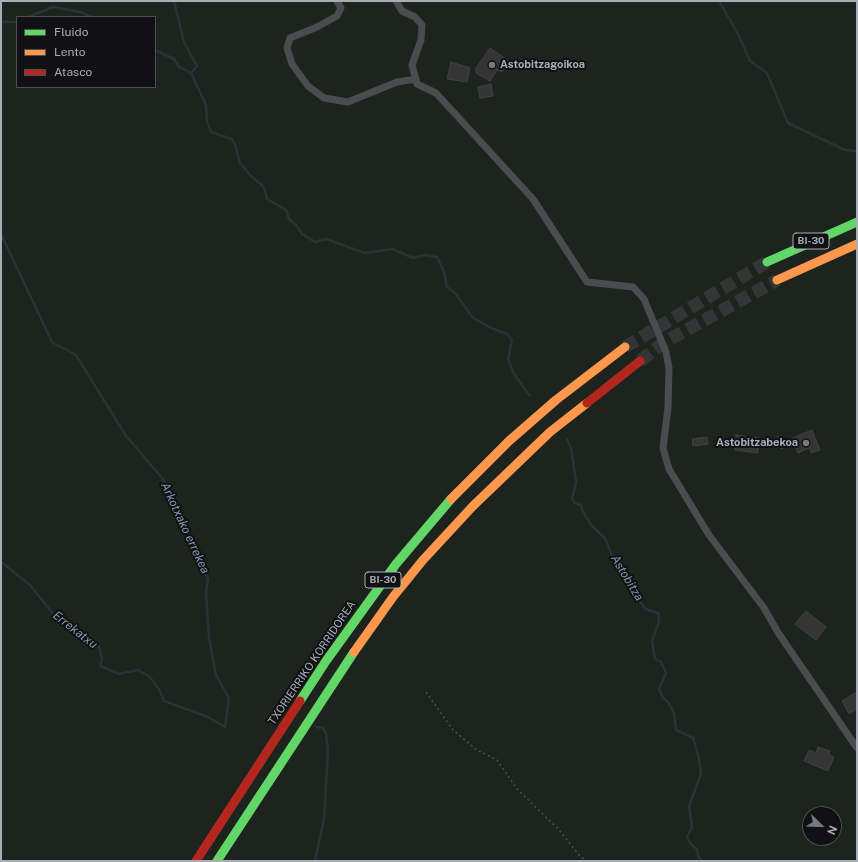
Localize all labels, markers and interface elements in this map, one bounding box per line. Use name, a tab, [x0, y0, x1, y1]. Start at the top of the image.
legend	[16, 16, 156, 88]
text: Fluido	[54, 25, 89, 39]
text: Lento	[54, 45, 85, 59]
place label: Astobitzagoikoa	[500, 58, 585, 72]
marker: Astobitzagoikoa	[487, 60, 497, 70]
text: Atasco	[54, 65, 92, 79]
road number: BI-30	[793, 233, 829, 249]
place label: Astobitzabekoa	[716, 436, 798, 450]
marker: Astobitzabekoa	[801, 438, 811, 448]
water label: Arkotxako errekea	[158, 480, 212, 576]
water label: Astobitza	[608, 552, 646, 604]
road number: BI-30	[365, 572, 401, 588]
street label: TXORIERRIKO KORRIDOREA	[265, 598, 359, 728]
water label: Errekatxu	[50, 608, 100, 652]
north arrow	[802, 806, 842, 846]
text: N	[825, 824, 839, 837]

